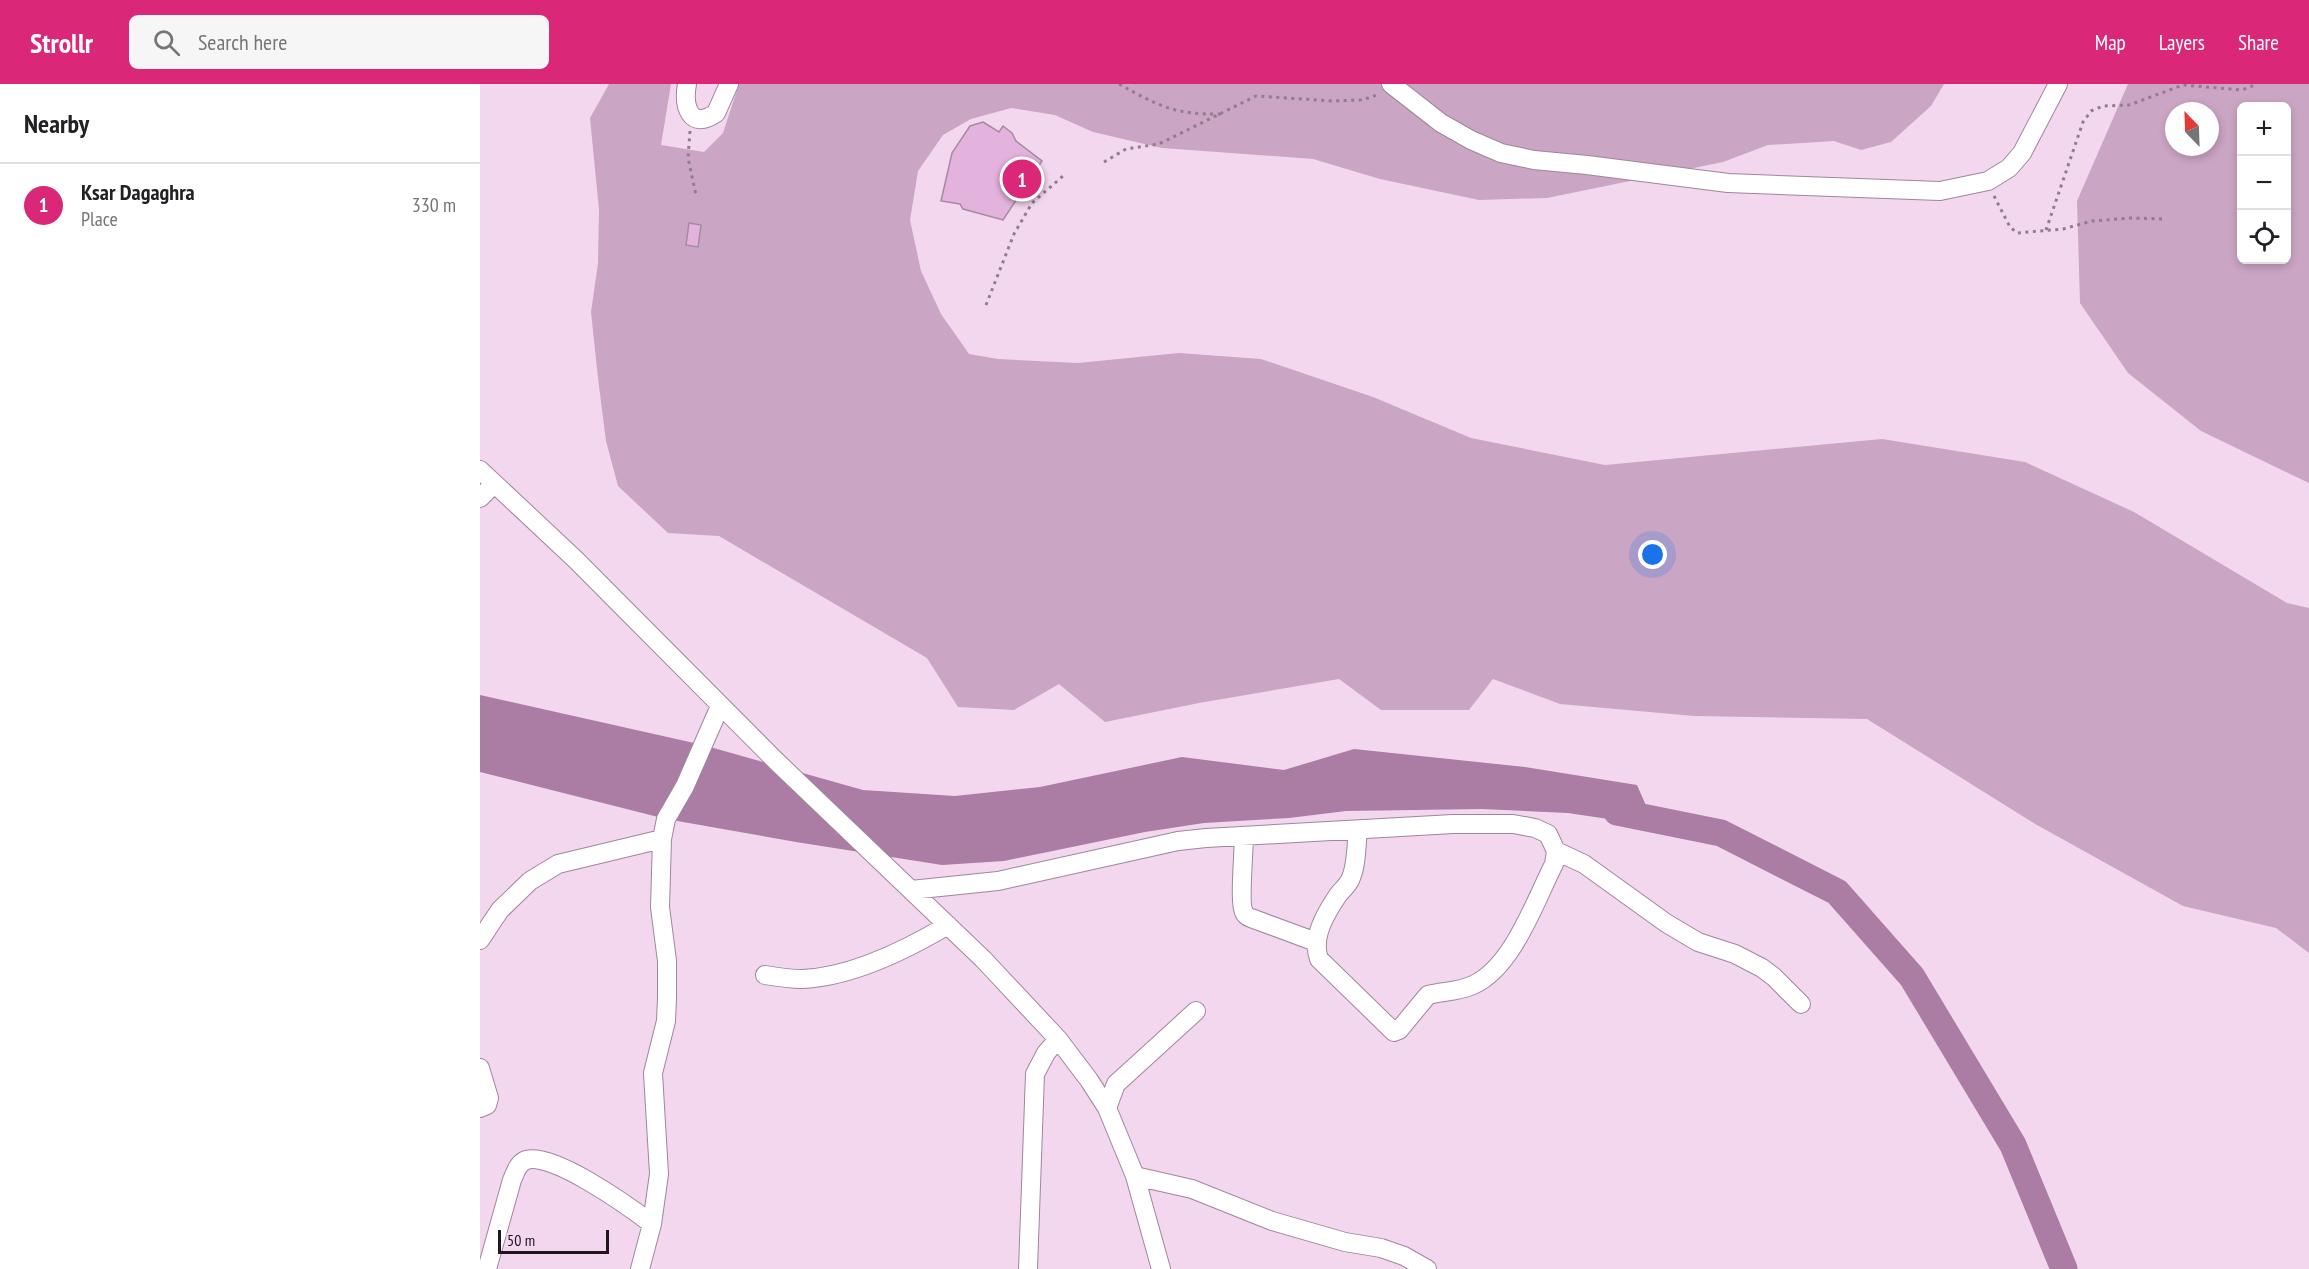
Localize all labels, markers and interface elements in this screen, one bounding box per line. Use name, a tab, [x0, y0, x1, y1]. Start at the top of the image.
search box	[129, 15, 549, 69]
text: Strollr	[30, 24, 93, 61]
icon: search	[150, 26, 183, 59]
text: Search here	[198, 28, 287, 56]
text: Map	[2095, 29, 2126, 56]
text: Layers	[2159, 29, 2205, 56]
text: Share	[2238, 29, 2279, 56]
north arrow	[2165, 102, 2219, 156]
map controls	[2237, 102, 2291, 264]
button: +	[2237, 102, 2291, 156]
text: Nearby	[24, 107, 89, 140]
pin: 1	[1002, 156, 1042, 202]
button: −	[2237, 156, 2291, 210]
text: Ksar Dagaghra	[81, 178, 195, 206]
text: 1	[39, 192, 48, 218]
text: 330 m	[412, 192, 456, 218]
text: Place	[81, 206, 118, 232]
button: locate	[2237, 210, 2291, 264]
your location	[1638, 540, 1667, 569]
scale bar	[498, 1227, 609, 1254]
text: 50 m	[507, 1230, 535, 1250]

